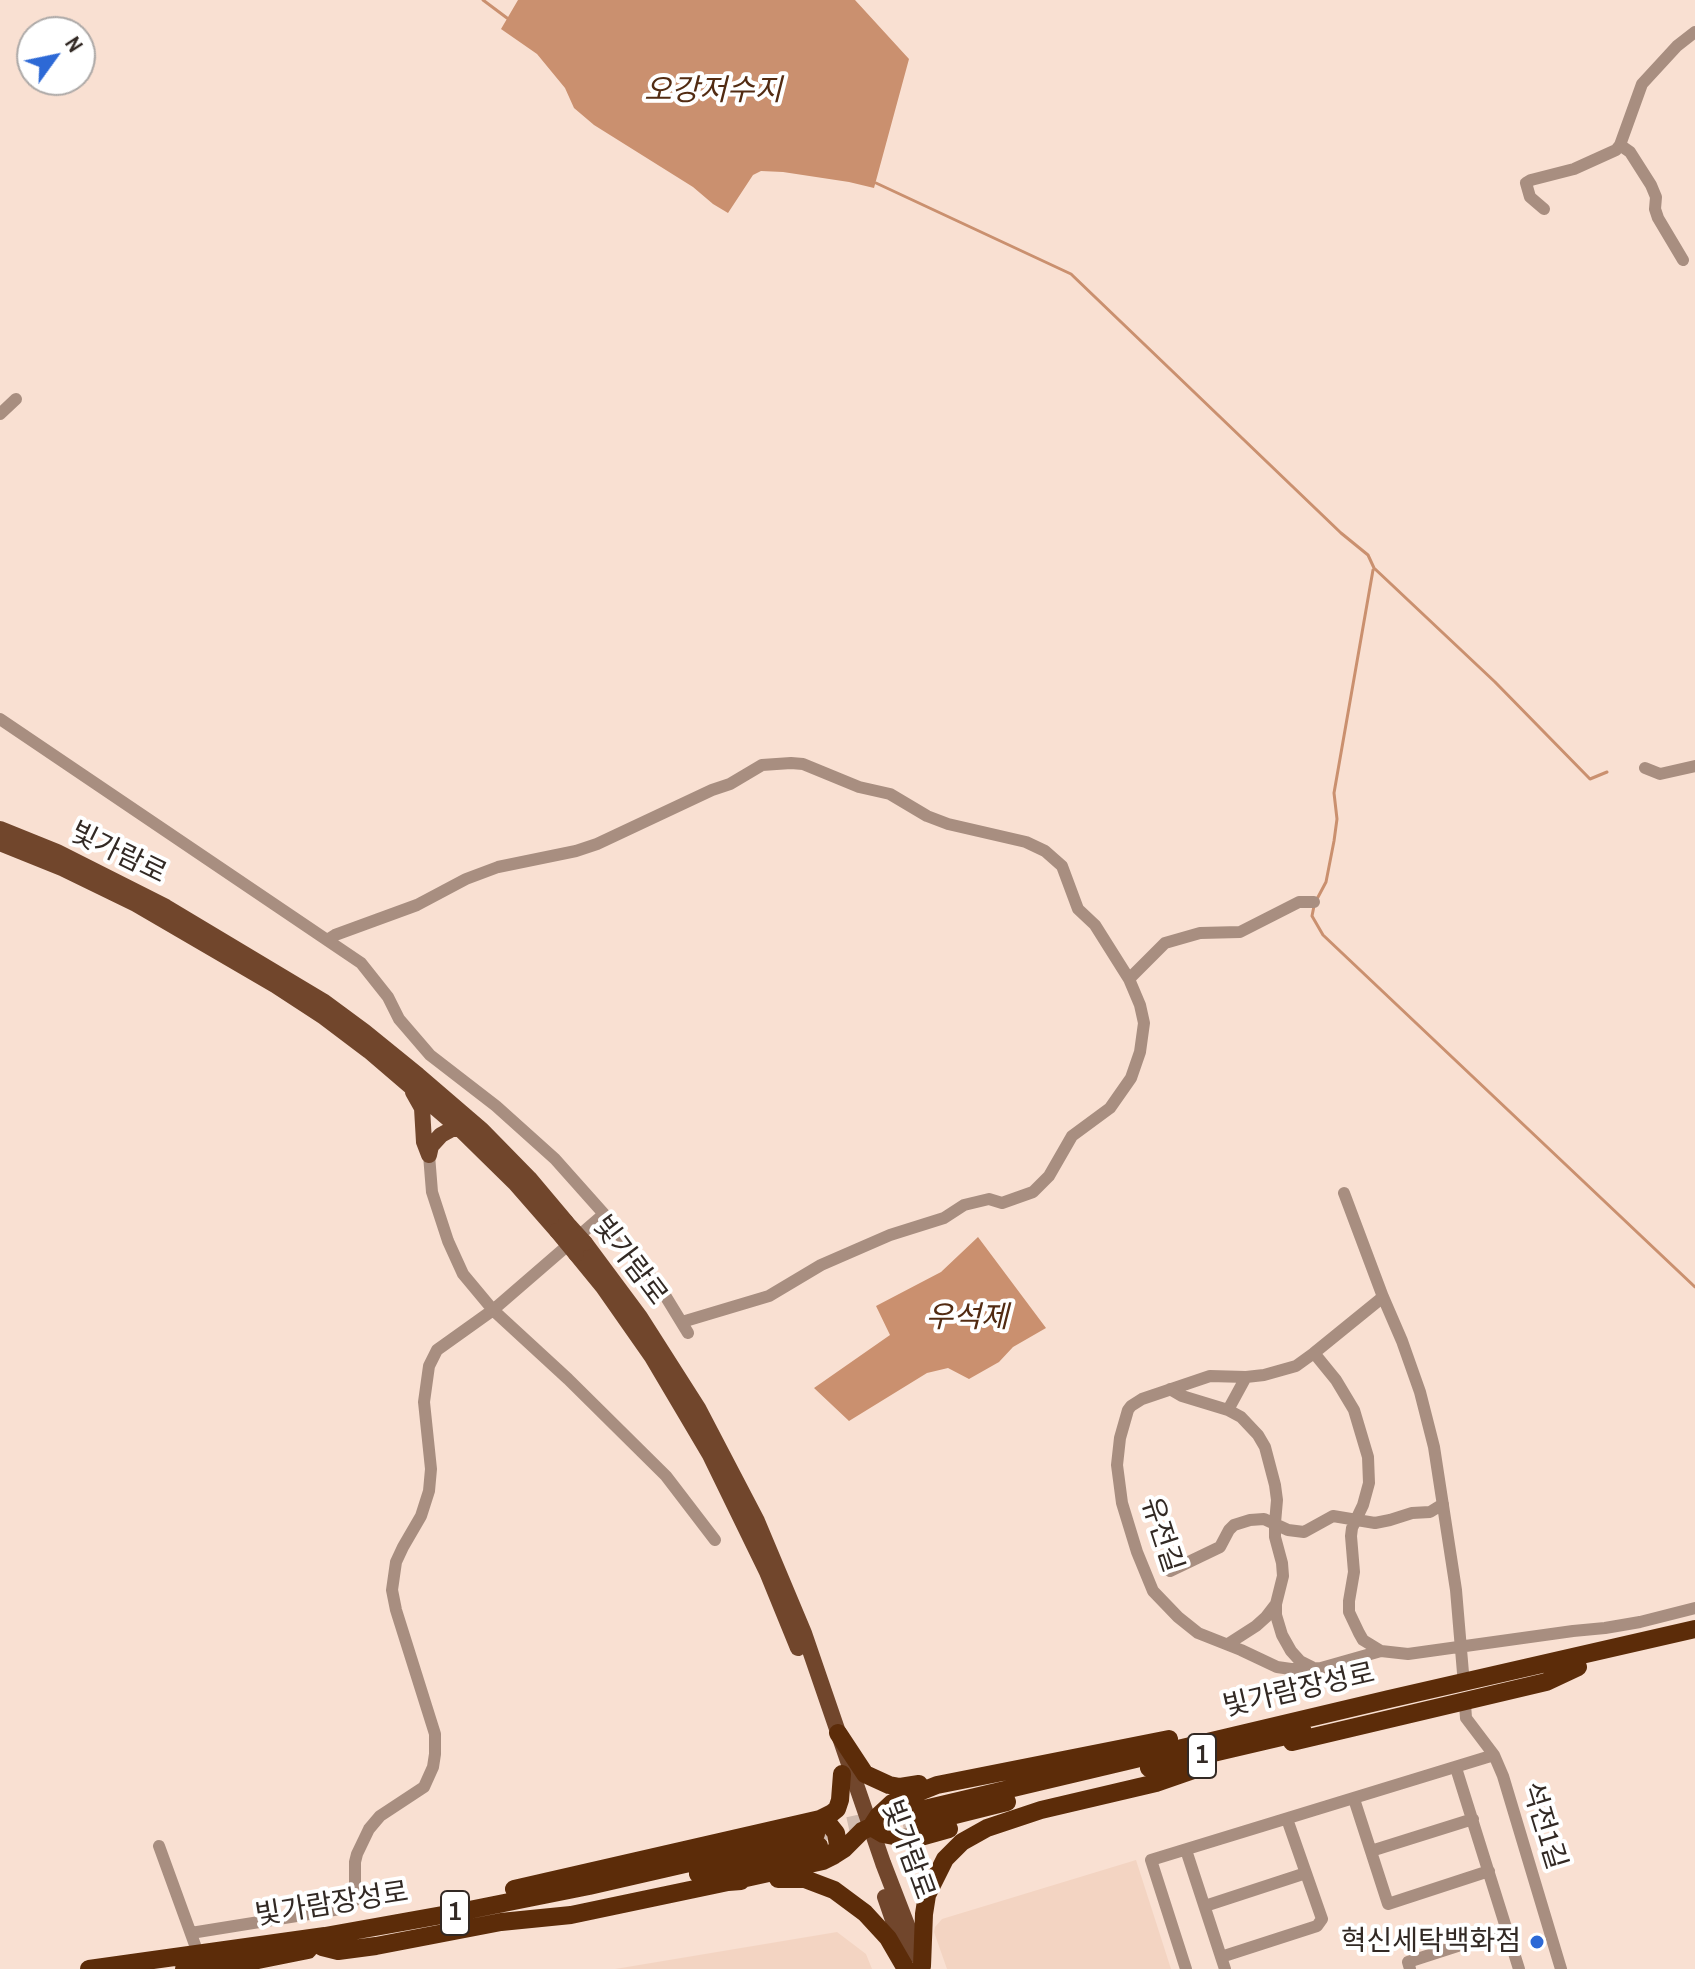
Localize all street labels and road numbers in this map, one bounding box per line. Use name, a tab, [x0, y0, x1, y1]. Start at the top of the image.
street label: 빛가람로	[64, 816, 172, 892]
street label: 빛가람로	[585, 1210, 673, 1312]
street label: 유전길	[1133, 1493, 1189, 1577]
street label: 빛가람장성로	[1220, 1657, 1378, 1725]
road number: 1	[1188, 1734, 1216, 1778]
street label: 석전1길	[1514, 1778, 1572, 1874]
street label: 빛가람로	[874, 1796, 940, 1904]
street label: 빛가람장성로	[253, 1876, 411, 1934]
road number: 1	[441, 1891, 469, 1935]

